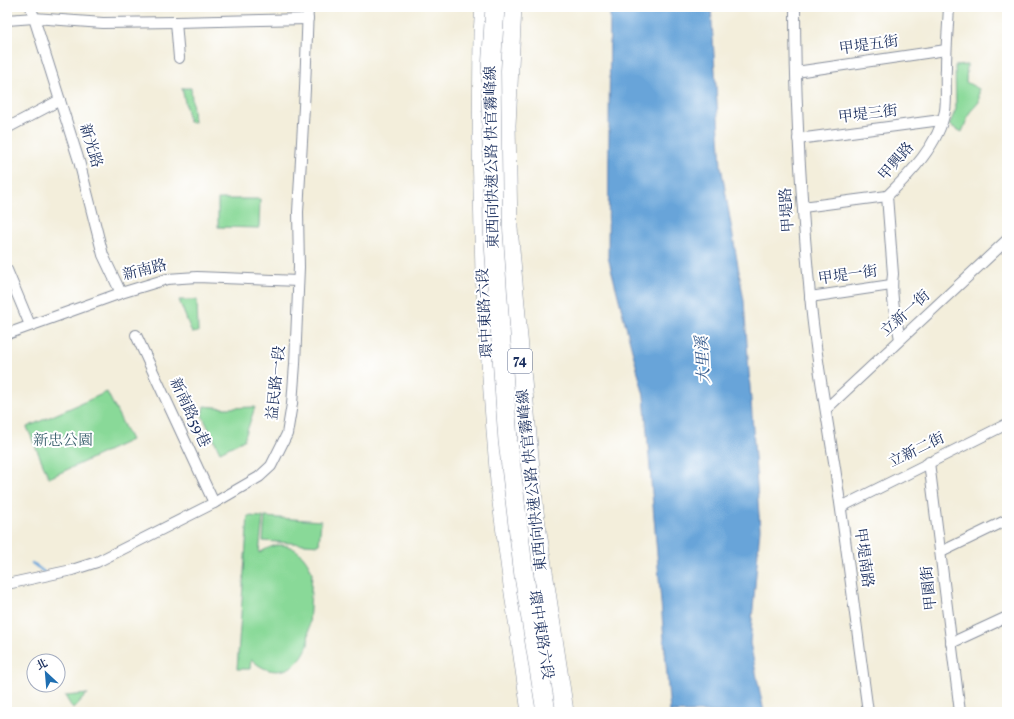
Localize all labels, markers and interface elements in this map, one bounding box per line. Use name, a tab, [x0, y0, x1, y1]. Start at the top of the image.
street label: 甲堤五街	[838, 31, 900, 61]
street label: 東西向快速公路 快官霧峰線	[481, 65, 505, 249]
street label: 甲堤三街	[837, 101, 899, 129]
street label: 新光路	[73, 121, 107, 171]
street label: 甲興路	[874, 138, 920, 186]
street label: 甲堤路	[776, 187, 800, 233]
street label: 新南路	[121, 255, 169, 287]
street label: 甲堤一街	[817, 261, 879, 291]
street label: 環中東路六段	[473, 268, 499, 358]
street label: 立新一街	[877, 286, 935, 342]
water label: 大里溪	[692, 333, 716, 385]
street label: 益民路一段	[263, 345, 291, 421]
road number: 74	[508, 349, 532, 373]
street label: 新南路59巷	[164, 375, 214, 451]
street label: 東西向快速公路 快官霧峰線	[513, 388, 553, 572]
street label: 立新二街	[885, 428, 949, 474]
park label: 新忠公園	[33, 431, 93, 452]
street label: 甲堤南路	[848, 527, 878, 589]
street label: 甲園街	[917, 565, 943, 611]
street label: 環中東路六段	[523, 589, 557, 681]
north arrow	[26, 653, 66, 693]
text: 北	[34, 656, 51, 675]

